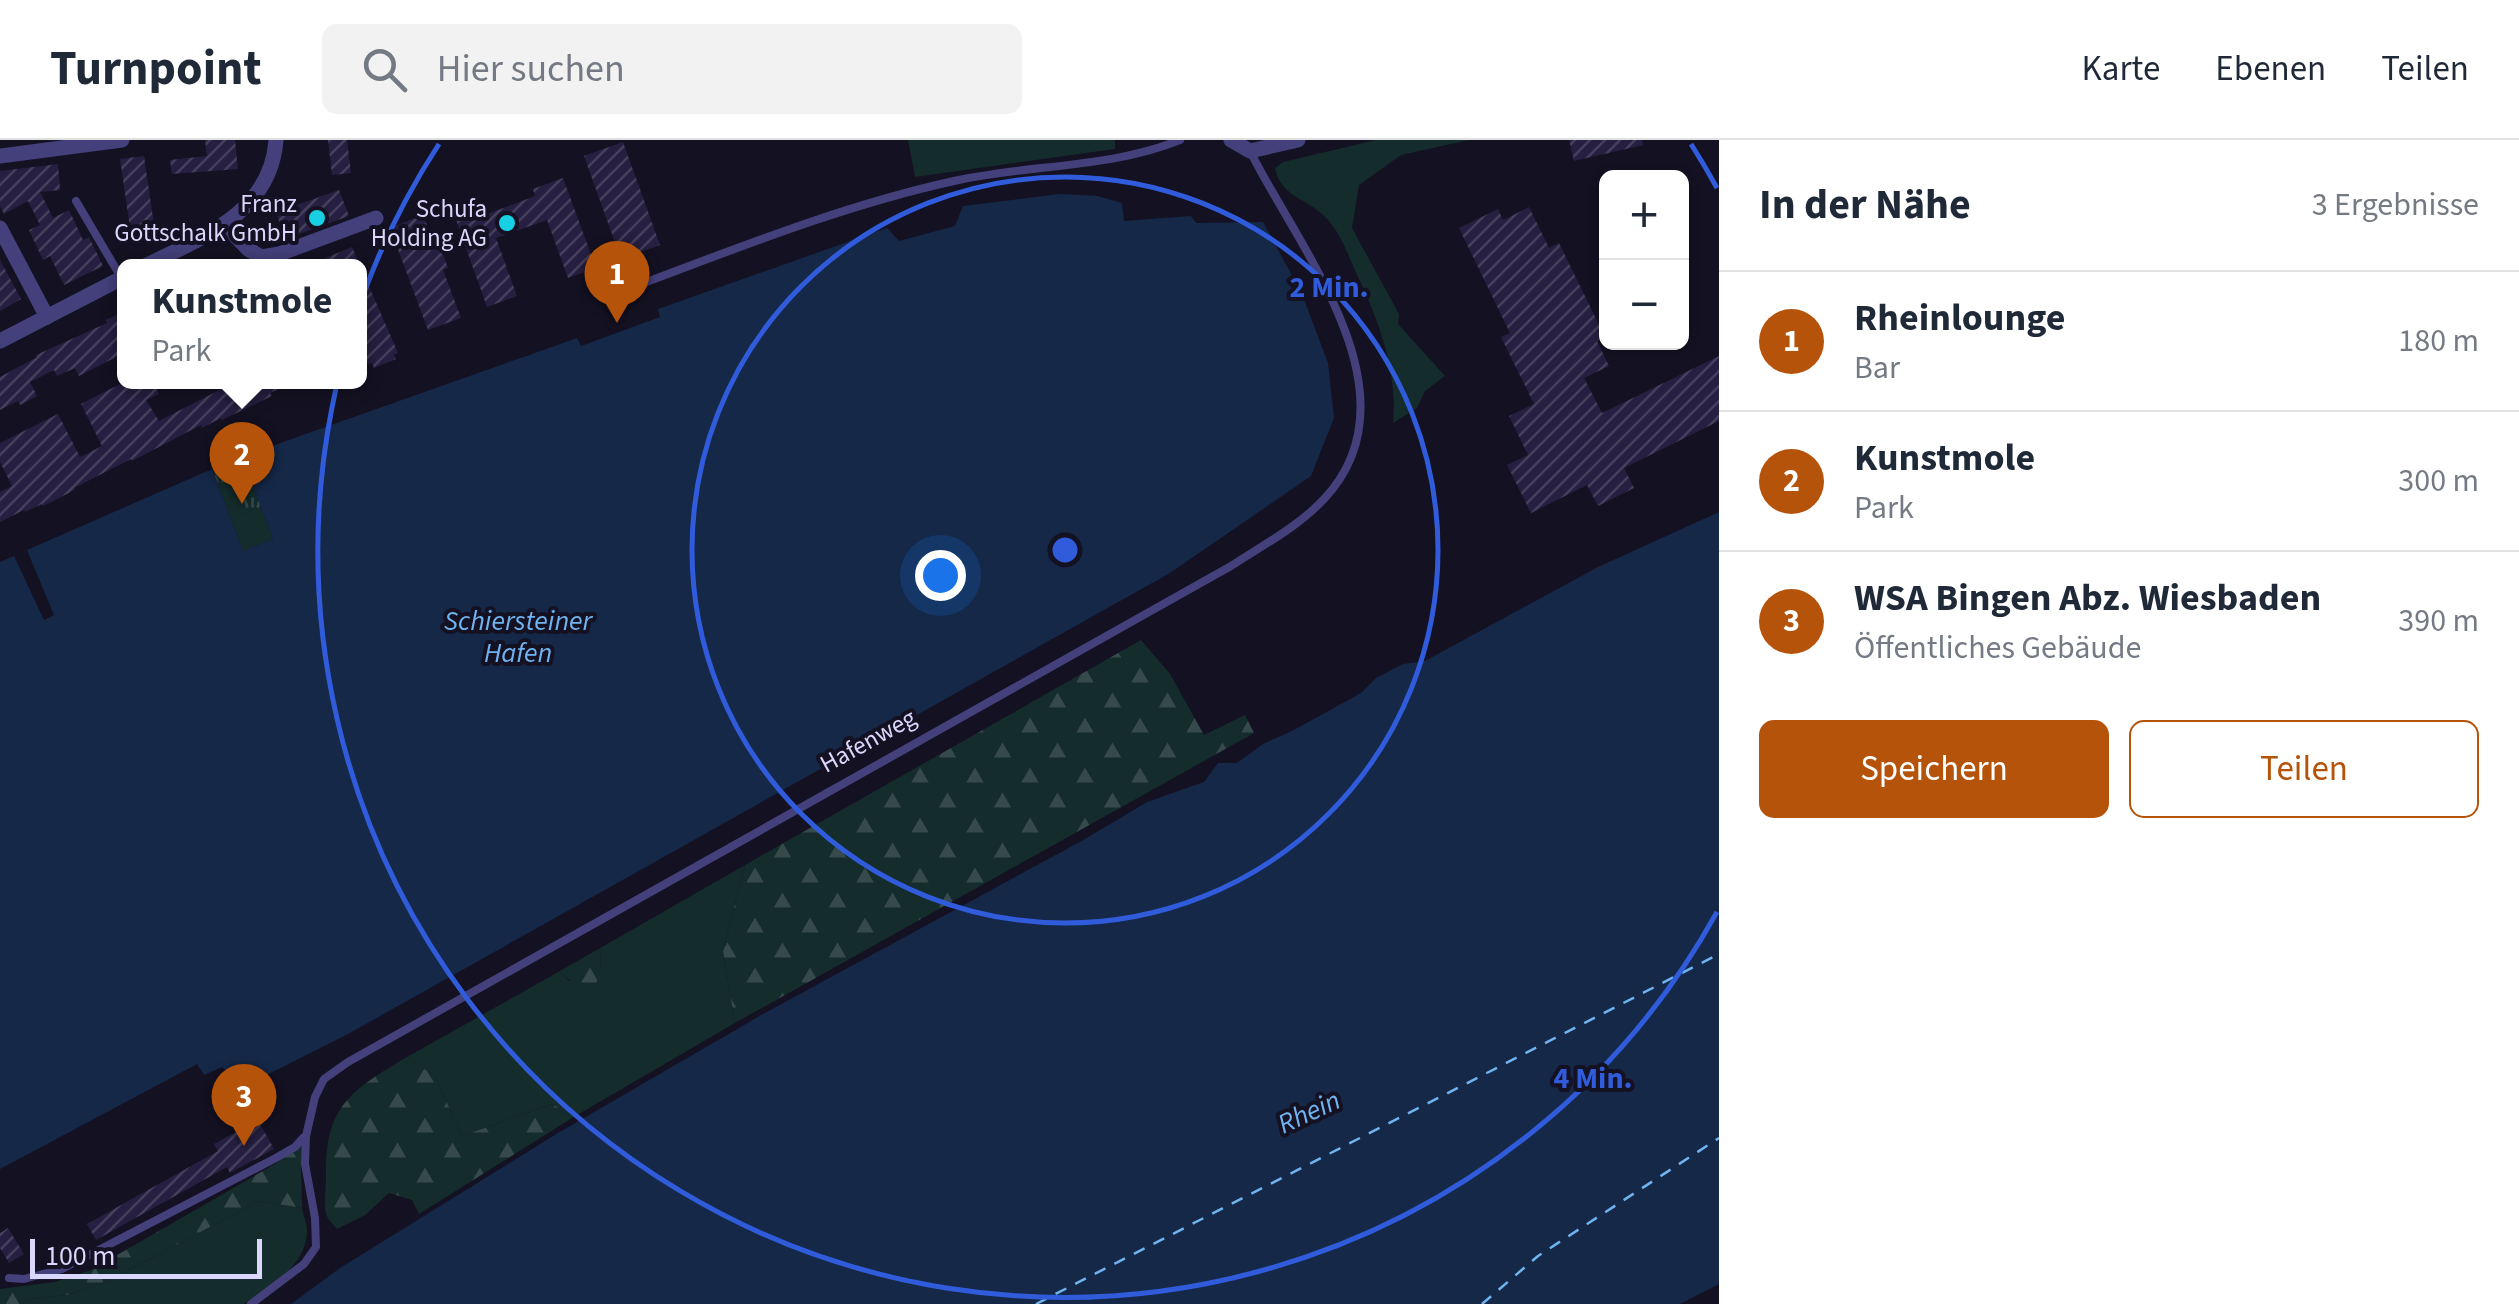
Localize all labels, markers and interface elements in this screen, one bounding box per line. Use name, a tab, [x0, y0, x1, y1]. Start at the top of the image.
search box	[322, 24, 1022, 114]
text: Turnpoint	[50, 35, 262, 103]
icon: search	[357, 42, 412, 97]
text: Hier suchen	[437, 42, 625, 96]
text: Karte	[2082, 44, 2160, 94]
text: Ebenen	[2215, 44, 2326, 94]
text: Teilen	[2381, 44, 2469, 94]
map controls	[1599, 170, 1689, 350]
button: +	[1599, 170, 1689, 260]
text: In der Nähe	[1759, 175, 1971, 235]
text: 3 Ergebnisse	[2312, 182, 2479, 228]
place label: Franz Gottschalk GmbH	[114, 186, 297, 251]
place label: Schufa Holding AG	[371, 191, 487, 256]
marker: Franz Gottschalk GmbH	[306, 207, 328, 229]
marker: Schufa Holding AG	[496, 212, 518, 234]
pin: 1	[584, 240, 650, 323]
popup	[117, 259, 367, 389]
button: −	[1599, 260, 1689, 350]
text: 2 Min.	[1289, 266, 1369, 309]
text: Kunstmole	[151, 274, 333, 328]
text: Rheinlounge	[1854, 291, 2065, 345]
text: 1	[1783, 318, 1800, 364]
text: 180 m	[2398, 318, 2479, 364]
text: Park	[151, 328, 211, 374]
text: Bar	[1854, 345, 1900, 391]
pin: 2	[210, 422, 274, 504]
text: Kunstmole	[1854, 431, 2035, 485]
text: 2	[1783, 458, 1800, 504]
text: 300 m	[2398, 458, 2479, 504]
text: Park	[1854, 485, 1914, 531]
centre of rings	[1047, 532, 1083, 568]
your location	[915, 550, 966, 601]
text: WSA Bingen Abz. Wiesbaden	[1854, 571, 2321, 625]
text: 3	[1783, 598, 1800, 644]
text: 390 m	[2398, 598, 2479, 644]
water label: Schiersteiner Hafen	[444, 601, 594, 673]
text: Öffentliches Gebäude	[1854, 625, 2141, 671]
street label: Hafenweg	[813, 700, 923, 782]
button: Speichern	[1759, 720, 2109, 818]
button: Teilen	[2129, 720, 2479, 818]
text: 4 Min.	[1553, 1057, 1633, 1100]
pin: 3	[212, 1064, 276, 1146]
water label: Rhein	[1271, 1080, 1347, 1144]
scale bar	[30, 1234, 262, 1278]
text: 100 m	[45, 1236, 116, 1276]

